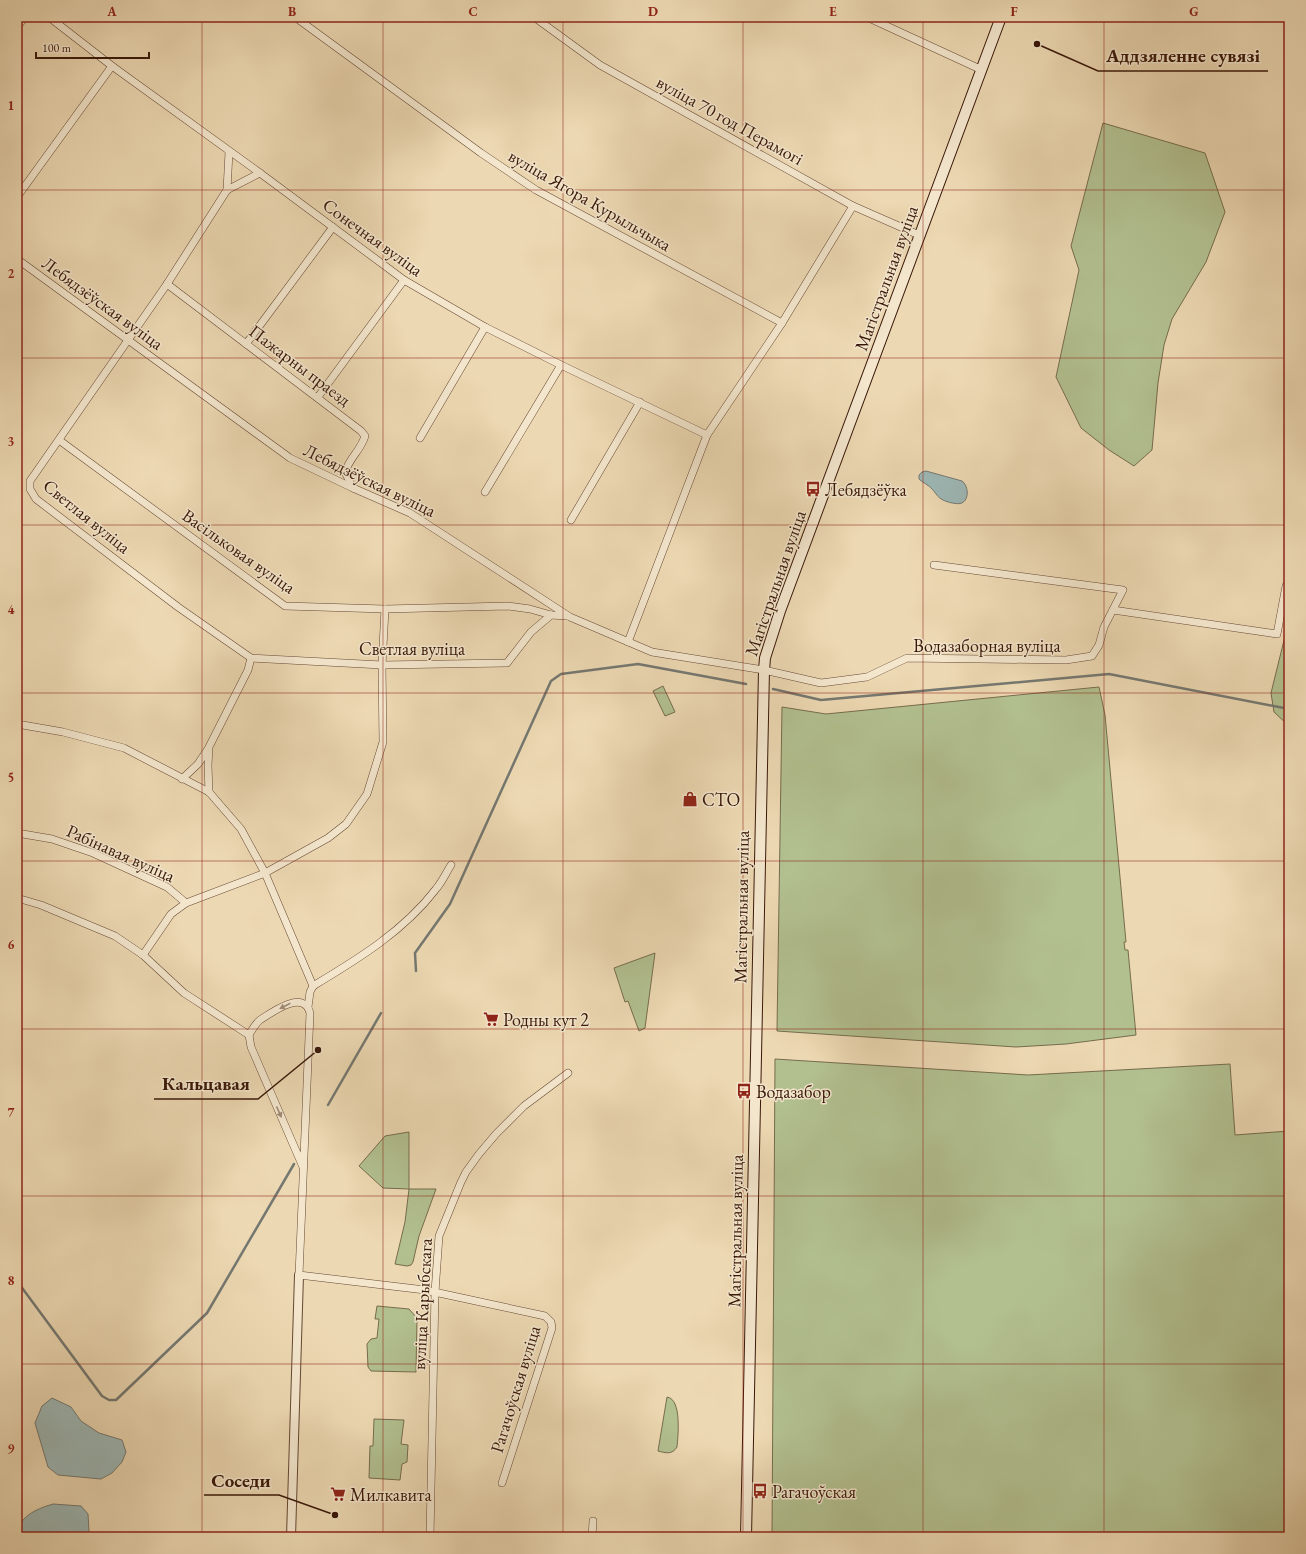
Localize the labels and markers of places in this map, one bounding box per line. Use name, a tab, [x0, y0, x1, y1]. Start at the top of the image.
callout: Аддзяленне сувязі	[1098, 40, 1268, 71]
place label: Лебядзёўка	[825, 478, 907, 501]
bus stop icon: Лебядзёўка	[804, 480, 822, 498]
place label: СТО	[702, 788, 740, 811]
shop icon: СТО	[681, 790, 699, 808]
place label: Родны кут 2	[503, 1008, 589, 1031]
supermarket icon: Родны кут 2	[482, 1010, 500, 1028]
callout: Кальцавая	[154, 1068, 258, 1099]
place label: Водазабор	[756, 1080, 831, 1103]
bus stop icon: Водазабор	[735, 1082, 753, 1100]
callout: Соседи	[204, 1464, 279, 1495]
place label: Рагачоўская	[772, 1480, 856, 1503]
bus stop icon: Рагачоўская	[751, 1482, 769, 1500]
place label: Милкавита	[350, 1483, 432, 1506]
supermarket icon: Милкавита	[329, 1485, 347, 1503]

